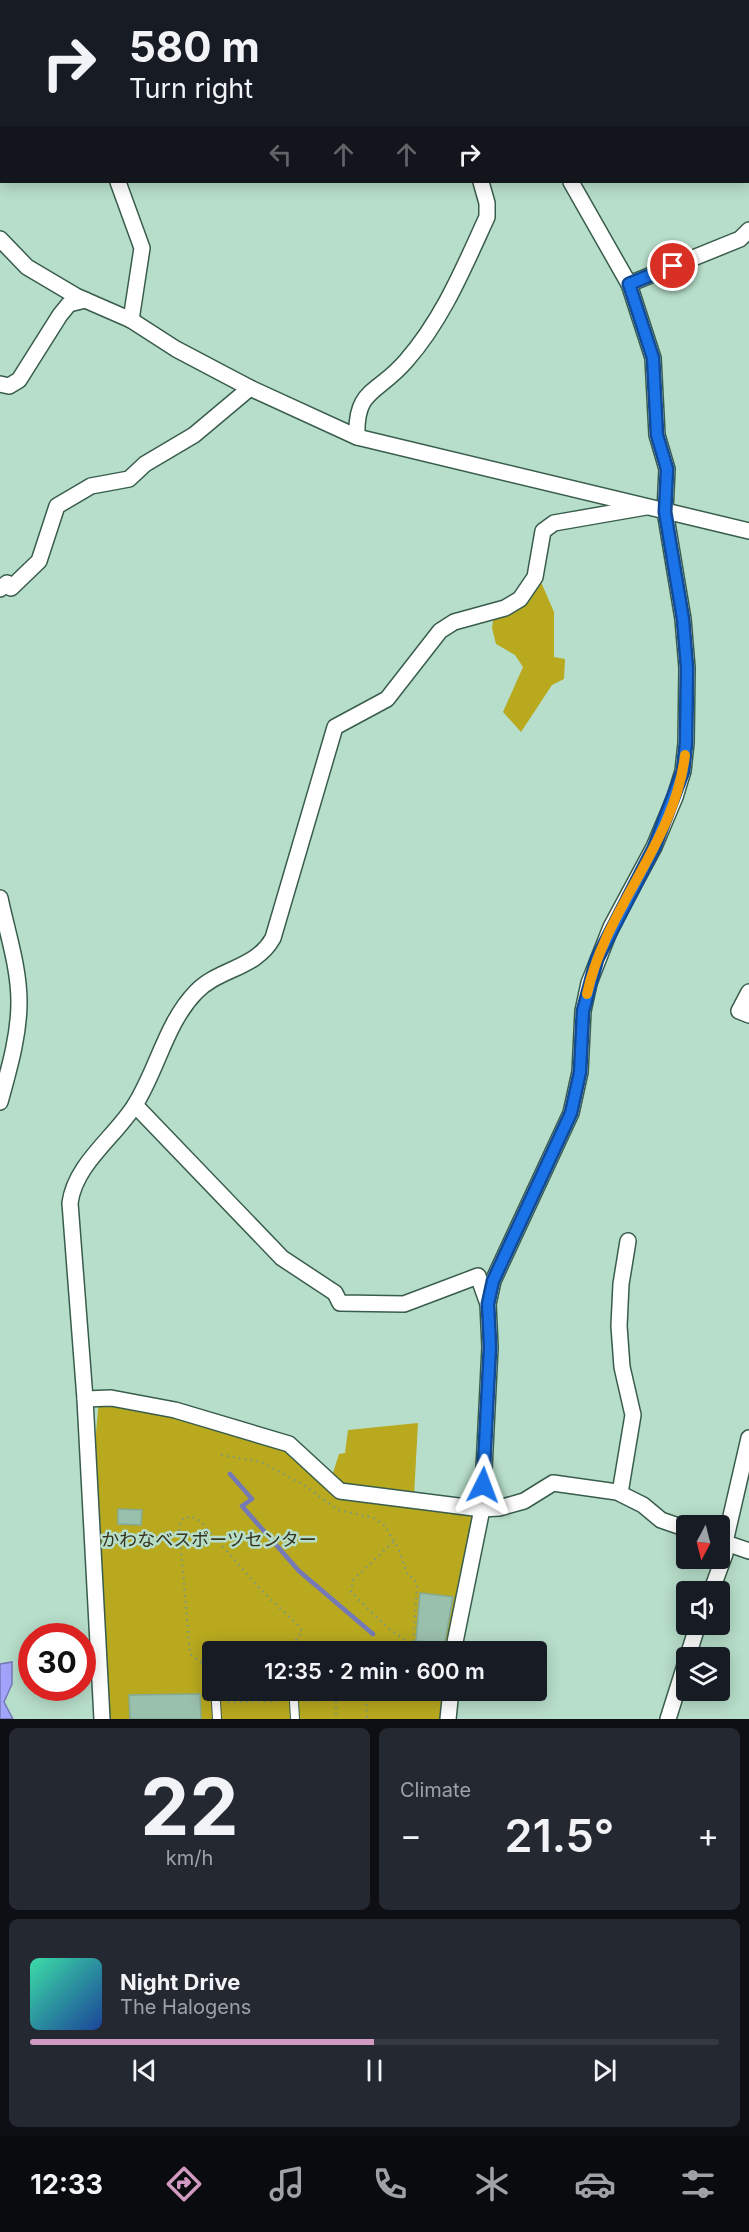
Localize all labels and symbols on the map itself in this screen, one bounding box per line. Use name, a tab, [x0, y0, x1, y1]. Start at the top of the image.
pin	[647, 240, 698, 291]
position arrow	[451, 1453, 515, 1517]
north arrow	[676, 1515, 730, 1569]
park label: かわなべスポーツセンター	[101, 1529, 317, 1550]
speed limit sign: 30	[18, 1623, 96, 1701]

